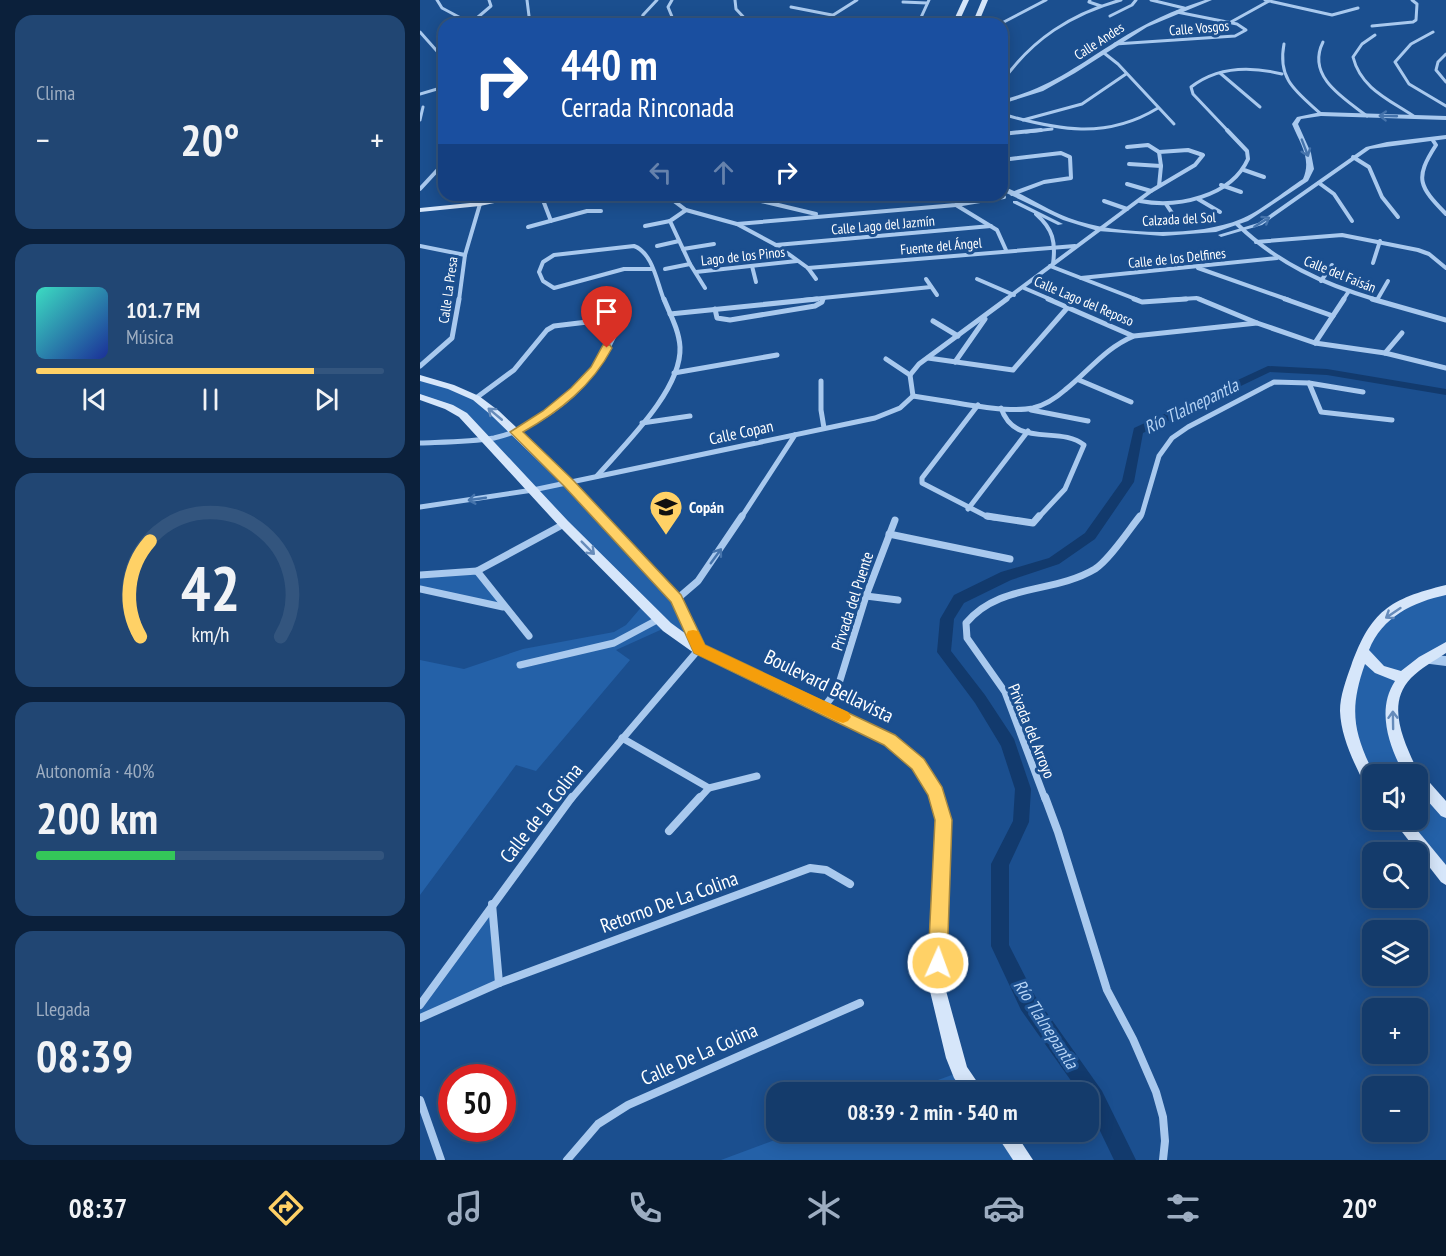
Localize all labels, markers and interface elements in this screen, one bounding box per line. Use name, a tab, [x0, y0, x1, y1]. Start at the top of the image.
street label: Calle Vosgos	[1168, 16, 1230, 40]
street label: Calle Andes	[1071, 18, 1128, 64]
text: 440 m	[561, 37, 658, 92]
icon: right	[462, 42, 540, 120]
text: Clima	[36, 80, 75, 106]
text: Cerrada Rinconada	[561, 90, 734, 124]
text: 20°	[180, 110, 240, 168]
one-way arrow	[1378, 111, 1398, 122]
text: −	[36, 118, 50, 161]
text: +	[370, 118, 384, 161]
one-way arrow	[1300, 139, 1311, 157]
icon: left	[644, 156, 677, 189]
icon: ahead	[707, 156, 740, 189]
icon: right	[770, 156, 803, 189]
street label: Calzada del Sol	[1142, 208, 1217, 230]
street label: Calle Lago del Jazmín	[831, 212, 935, 238]
one-way arrow	[1253, 215, 1270, 227]
street label: Fuente del Ángel	[899, 233, 983, 259]
street label: Lago de los Pinos	[700, 243, 786, 269]
street label: Calle de los Delfines	[1127, 244, 1227, 272]
street label: Calle del Faisán	[1301, 251, 1379, 297]
street label: Calle La Presa	[434, 255, 462, 325]
street label: Calle Lago del Reposo	[1032, 272, 1136, 330]
pin	[581, 286, 632, 348]
icon: arrive	[590, 295, 623, 328]
text: 101.7 FM	[126, 296, 200, 324]
text: Música	[126, 324, 174, 350]
water label: Río Tlalnepantla	[1140, 373, 1243, 439]
icon: previous	[78, 383, 111, 416]
icon: pause	[194, 383, 227, 416]
icon: next	[310, 383, 343, 416]
one-way arrow	[488, 407, 503, 421]
street label: Calle Copan	[707, 415, 775, 449]
school or university icon: Copán	[648, 489, 684, 536]
one-way arrow	[467, 493, 487, 504]
place label: Copán	[689, 497, 724, 517]
one-way arrow	[580, 541, 595, 555]
text: 42	[180, 547, 240, 628]
one-way arrow	[709, 549, 722, 565]
street label: Privada del Puente	[827, 549, 877, 653]
one-way arrow	[1385, 607, 1402, 619]
text: km/h	[191, 620, 229, 648]
street label: Boulevard Bellavista	[760, 643, 898, 729]
street label: Privada del Arroyo	[1004, 681, 1060, 781]
one-way arrow	[1387, 710, 1399, 730]
text: Autonomía · 40%	[36, 758, 154, 784]
street label: Calle de la Colina	[494, 758, 588, 868]
map controls	[1362, 764, 1428, 1142]
button: sound	[1362, 764, 1428, 830]
text: 200 km	[36, 788, 158, 846]
button: search	[1362, 842, 1428, 908]
street label: Retorno De La Colina	[597, 865, 741, 939]
button: layers	[1362, 920, 1428, 986]
position arrow	[906, 931, 970, 995]
water label: Río Tlalnepantla	[1009, 975, 1084, 1074]
text: Llegada	[36, 996, 90, 1022]
button: +	[1362, 998, 1428, 1064]
street label: Calle De La Colina	[637, 1017, 761, 1091]
text: 08:39	[36, 1026, 133, 1084]
speed limit sign: 50	[438, 1064, 516, 1142]
button: −	[1362, 1076, 1428, 1142]
text: 08:39 · 2 min · 540 m	[847, 1098, 1018, 1126]
icon: directions	[265, 1187, 307, 1229]
icon: music	[444, 1187, 486, 1229]
icon: phone	[624, 1187, 666, 1229]
icon: climate	[803, 1187, 845, 1229]
icon: car	[983, 1187, 1025, 1229]
icon: filters	[1162, 1187, 1204, 1229]
text: 08:37	[69, 1191, 127, 1225]
text: 20°	[1342, 1191, 1377, 1225]

